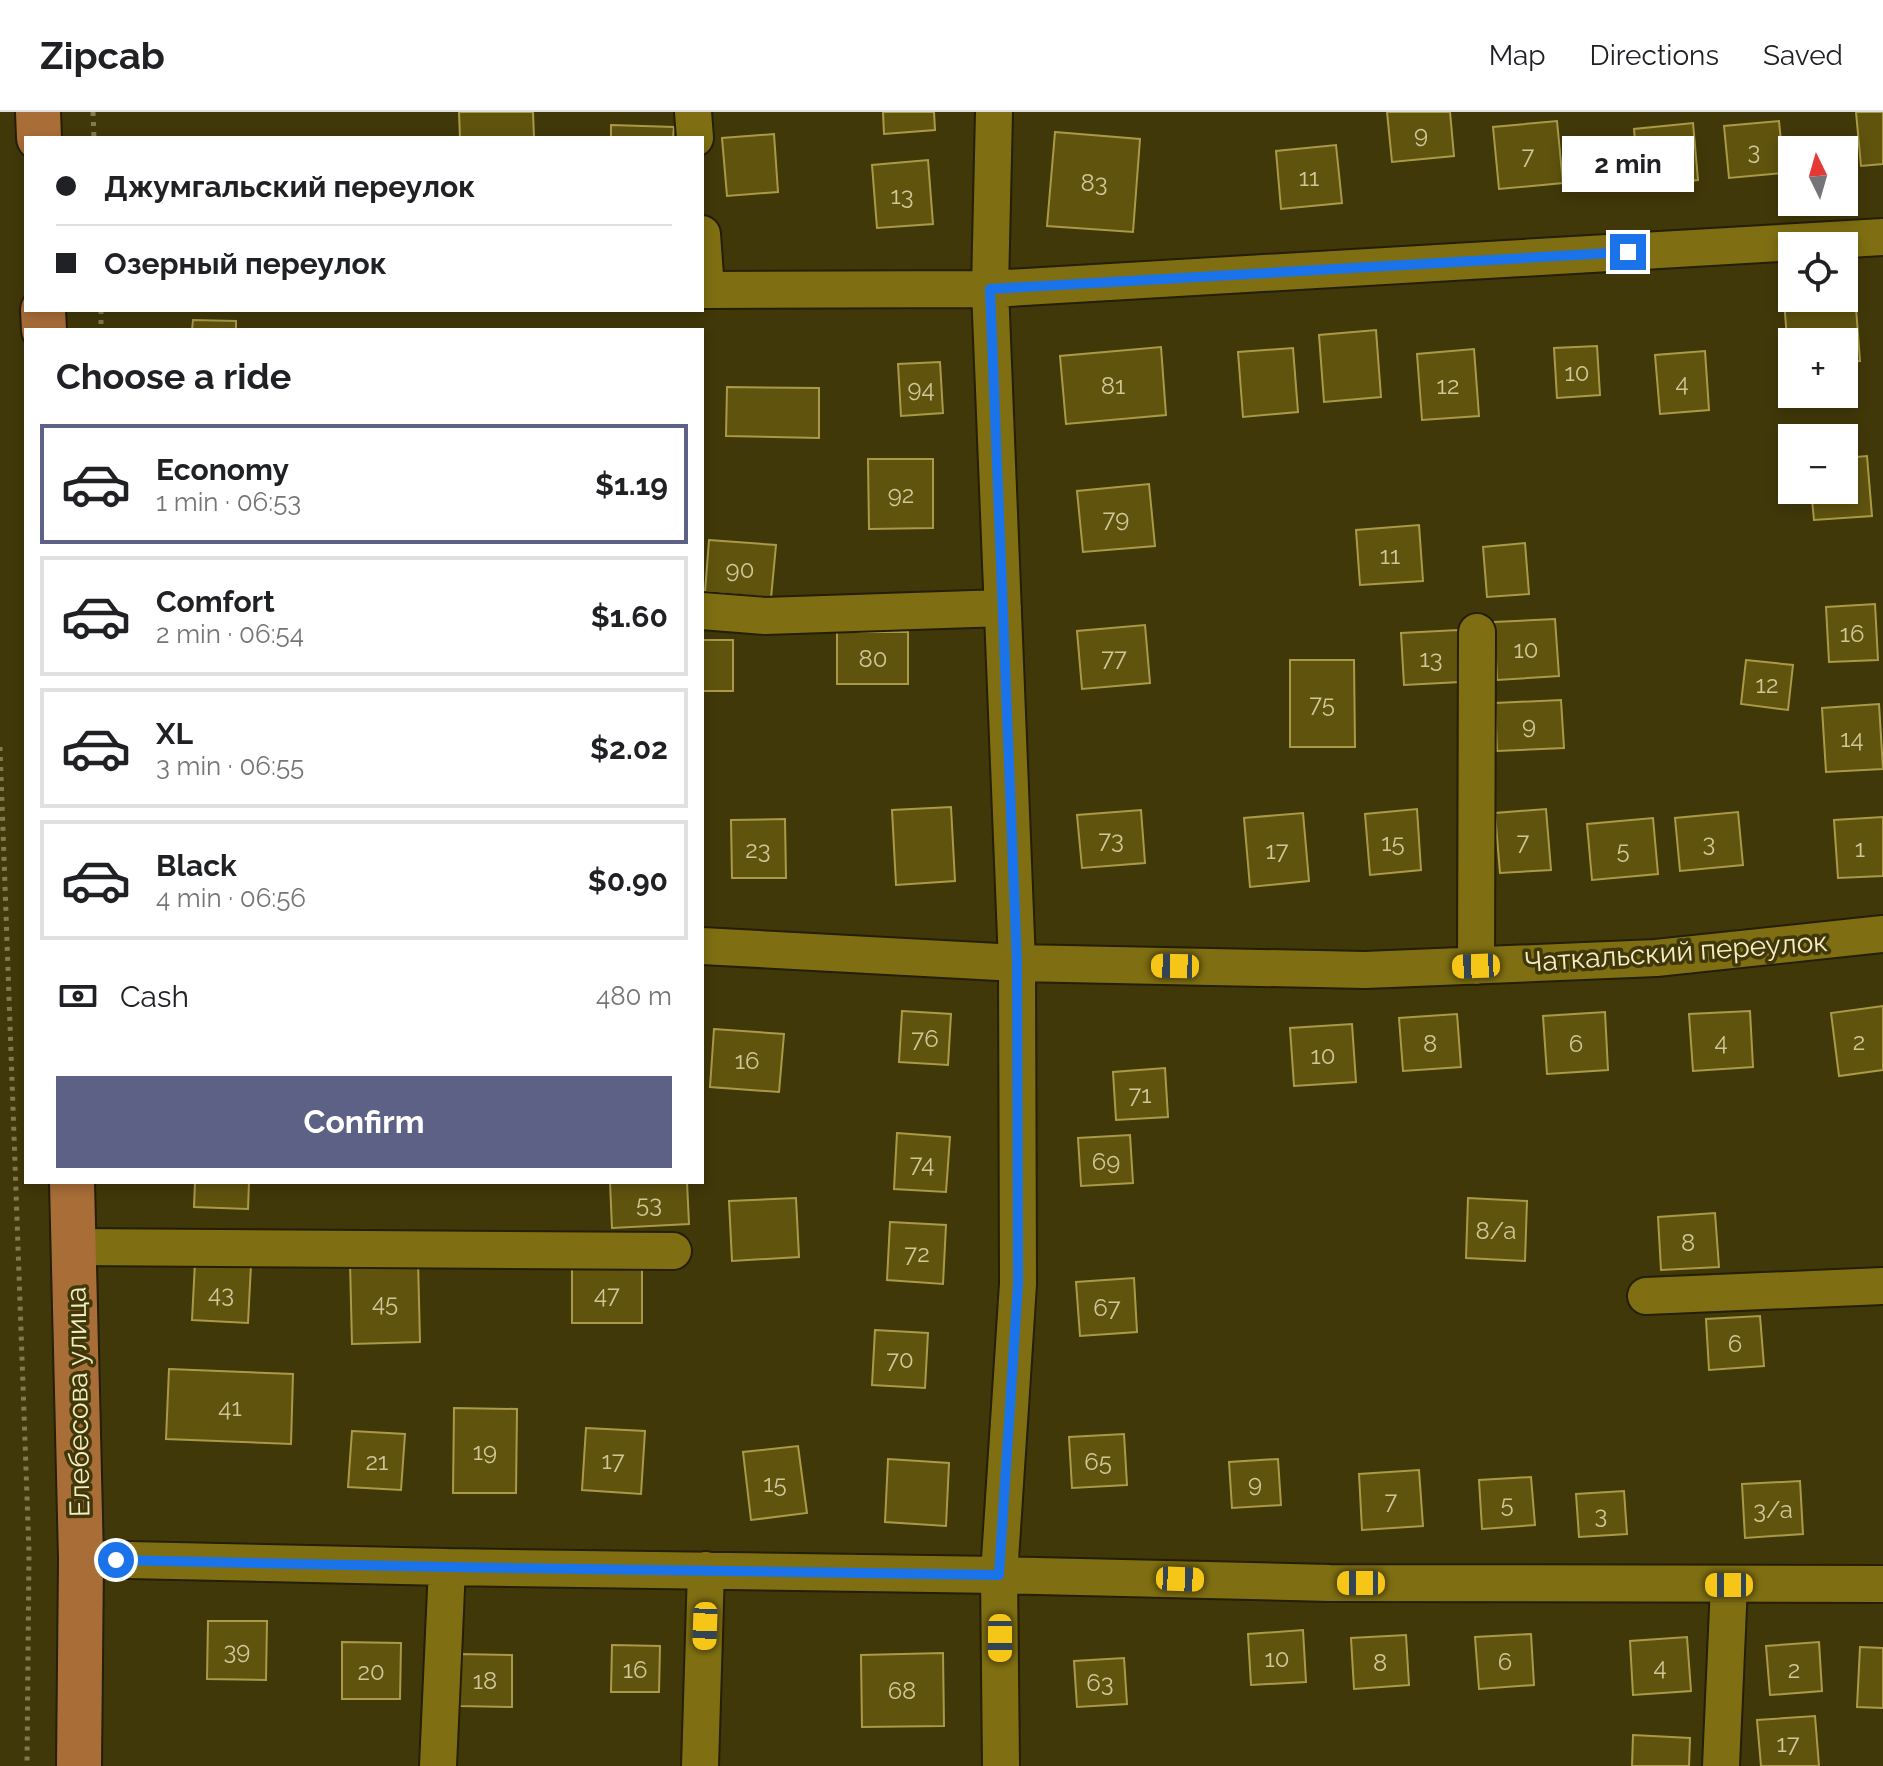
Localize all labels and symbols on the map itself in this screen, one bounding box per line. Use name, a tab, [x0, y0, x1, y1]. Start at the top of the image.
house number: 9	[1414, 120, 1428, 149]
callout: 2 min	[1562, 136, 1694, 192]
house number: 3	[1748, 136, 1760, 165]
north arrow	[1778, 136, 1858, 216]
house number: 7	[1522, 141, 1535, 170]
house number: 11	[1299, 163, 1319, 192]
house number: 83	[1080, 168, 1108, 197]
house number: 13	[890, 181, 914, 210]
route end	[1610, 234, 1646, 270]
house number: 10	[1565, 358, 1589, 387]
house number: 4	[1675, 368, 1689, 397]
house number: 81	[1101, 371, 1125, 400]
house number: 12	[1437, 371, 1459, 400]
house number: 94	[907, 374, 935, 403]
house number: 92	[888, 480, 914, 509]
house number: 79	[1103, 504, 1129, 533]
house number: 11	[1380, 541, 1400, 570]
house number: 90	[726, 555, 754, 584]
house number: 16	[1840, 619, 1864, 648]
house number: 10	[1514, 635, 1538, 664]
house number: 77	[1101, 643, 1127, 672]
house number: 80	[859, 644, 887, 673]
house number: 13	[1419, 644, 1443, 673]
house number: 12	[1756, 670, 1778, 699]
house number: 75	[1309, 689, 1335, 718]
house number: 9	[1522, 711, 1536, 740]
house number: 14	[1840, 724, 1864, 753]
house number: 73	[1098, 825, 1124, 854]
house number: 7	[1517, 827, 1530, 856]
house number: 15	[1381, 828, 1405, 857]
house number: 3	[1703, 828, 1715, 857]
house number: 1	[1855, 834, 1865, 863]
house number: 23	[745, 835, 771, 864]
house number: 5	[1616, 835, 1630, 864]
house number: 17	[1266, 836, 1289, 865]
street label: Чаткальский переулок	[1523, 925, 1829, 979]
car	[1452, 953, 1500, 979]
car	[1151, 954, 1199, 978]
house number: 76	[911, 1024, 939, 1053]
house number: 4	[1714, 1027, 1728, 1056]
house number: 2	[1853, 1027, 1865, 1056]
house number: 8	[1423, 1029, 1437, 1058]
house number: 6	[1569, 1029, 1583, 1058]
house number: 10	[1311, 1041, 1335, 1070]
house number: 16	[735, 1046, 759, 1075]
house number: 71	[1128, 1080, 1152, 1109]
house number: 69	[1092, 1147, 1120, 1176]
house number: 74	[910, 1149, 934, 1178]
house number: 53	[636, 1189, 662, 1218]
house number: 8/а	[1476, 1216, 1516, 1245]
house number: 8	[1681, 1228, 1695, 1257]
house number: 72	[904, 1239, 930, 1268]
house number: 43	[208, 1279, 234, 1308]
house number: 47	[594, 1280, 620, 1309]
street label: Елебесова улица	[59, 1286, 97, 1518]
house number: 45	[372, 1288, 398, 1317]
house number: 67	[1093, 1293, 1121, 1322]
house number: 6	[1728, 1329, 1742, 1358]
house number: 70	[886, 1345, 914, 1374]
house number: 41	[218, 1393, 242, 1422]
house number: 19	[473, 1437, 497, 1466]
house number: 17	[602, 1446, 625, 1475]
house number: 21	[366, 1447, 388, 1476]
house number: 65	[1084, 1447, 1112, 1476]
house number: 15	[763, 1469, 787, 1498]
house number: 9	[1248, 1469, 1262, 1498]
house number: 7	[1385, 1486, 1398, 1515]
house number: 5	[1500, 1489, 1514, 1518]
house number: 3/а	[1753, 1495, 1793, 1524]
house number: 3	[1595, 1500, 1607, 1529]
route start	[98, 1542, 134, 1578]
car	[1156, 1566, 1204, 1592]
car	[1337, 1571, 1385, 1595]
car	[1705, 1573, 1753, 1597]
car	[692, 1602, 718, 1650]
car	[988, 1614, 1012, 1662]
house number: 39	[224, 1636, 250, 1665]
house number: 10	[1265, 1644, 1289, 1673]
house number: 6	[1498, 1647, 1512, 1676]
house number: 8	[1373, 1648, 1387, 1677]
house number: 4	[1653, 1652, 1667, 1681]
house number: 16	[623, 1655, 647, 1684]
house number: 2	[1788, 1655, 1800, 1684]
house number: 20	[357, 1657, 385, 1686]
house number: 18	[473, 1666, 497, 1695]
house number: 63	[1086, 1668, 1114, 1697]
house number: 68	[888, 1676, 916, 1705]
house number: 17	[1777, 1729, 1800, 1758]

